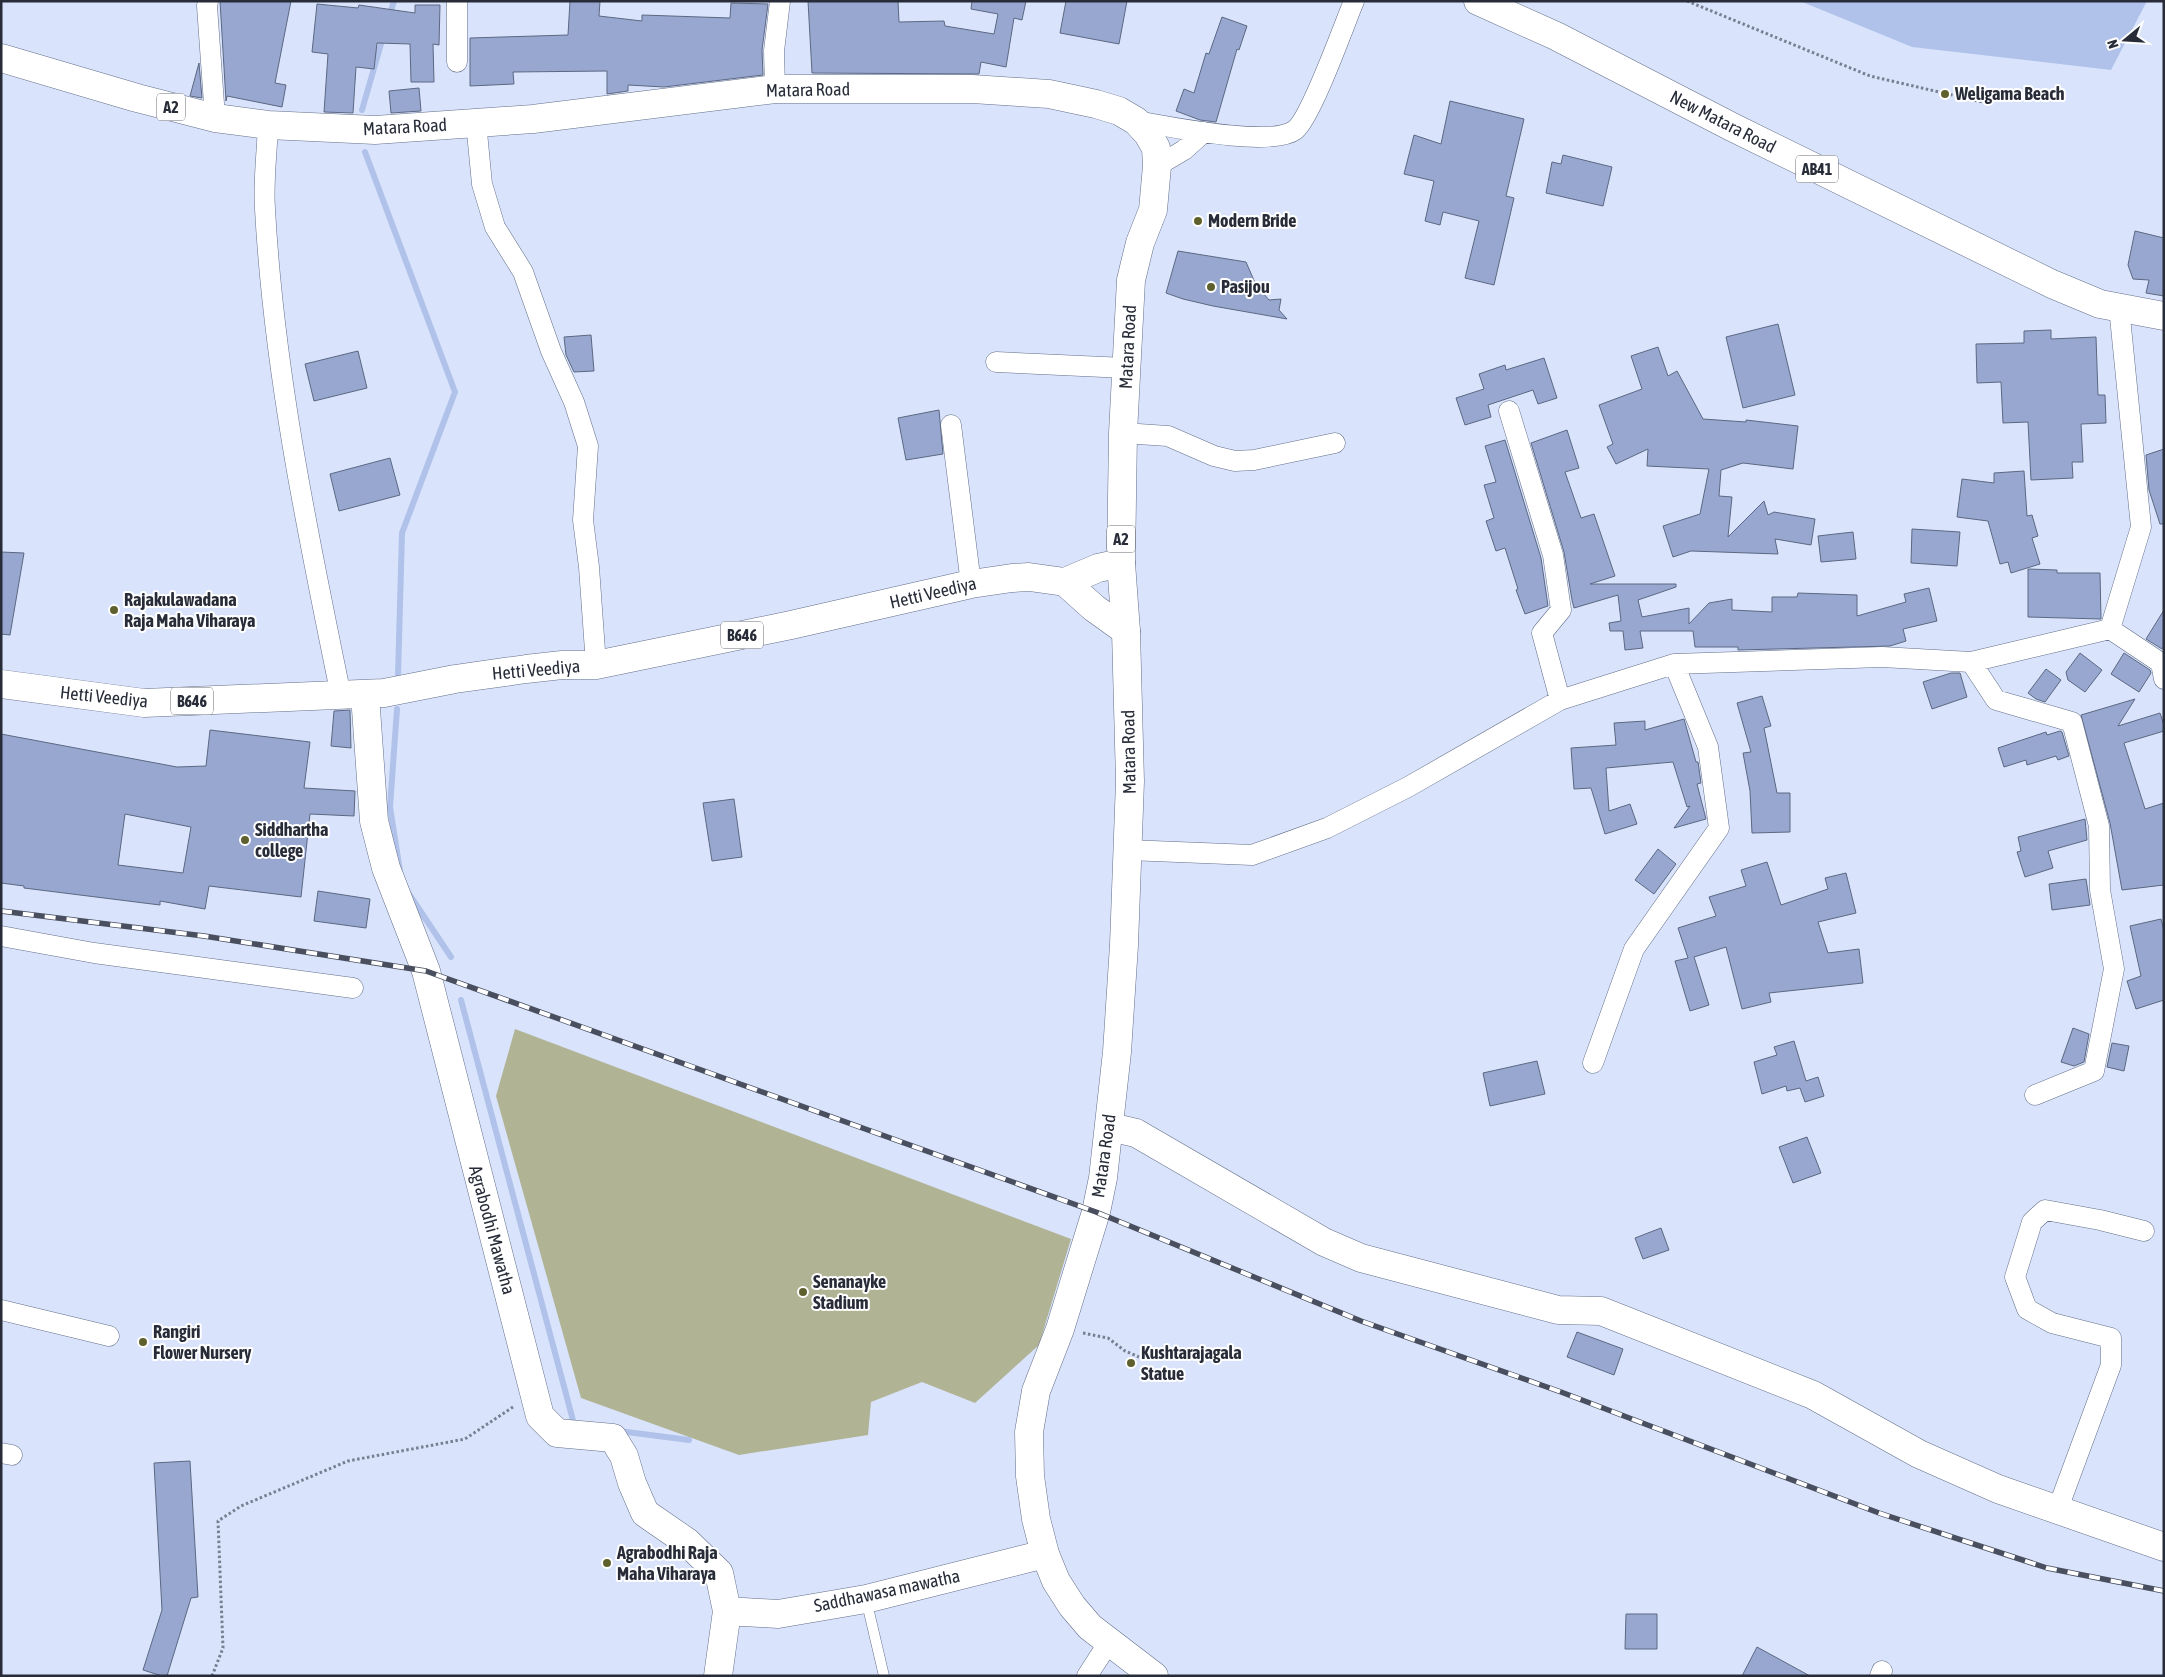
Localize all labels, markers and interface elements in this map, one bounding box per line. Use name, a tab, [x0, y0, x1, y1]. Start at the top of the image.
north arrow	[2100, 15, 2150, 65]
text: N	[2104, 38, 2122, 50]
street label: Matara Road	[766, 78, 850, 101]
place label: Weligama Beach	[1954, 83, 2065, 104]
street label: New Matara Road	[1667, 86, 1780, 157]
marker: Weligama Beach	[1939, 88, 1951, 100]
road number: A2	[157, 94, 185, 120]
street label: Matara Road	[362, 114, 448, 139]
road number: AB41	[1796, 156, 1838, 182]
place label: Modern Bride	[1208, 210, 1296, 231]
marker: Modern Bride	[1192, 215, 1204, 227]
place label: Pasijou	[1221, 276, 1270, 297]
marker: Pasijou	[1205, 281, 1217, 293]
street label: Matara Road	[1115, 304, 1140, 390]
road number: A2	[1107, 526, 1135, 552]
street label: Hetti Veediya	[887, 572, 978, 613]
place label: Rajakulawadana Raja Maha Viharaya	[124, 589, 255, 631]
marker: Rajakulawadana Raja Maha Viharaya	[108, 604, 120, 616]
road number: B646	[721, 622, 763, 648]
street label: Hetti Veediya	[491, 655, 581, 684]
street label: Hetti Veediya	[59, 681, 149, 712]
road number: B646	[171, 688, 213, 714]
street label: Matara Road	[1117, 710, 1140, 794]
place label: Siddhartha college	[255, 819, 328, 861]
marker: Siddhartha college	[239, 834, 251, 846]
street label: Matara Road	[1087, 1113, 1120, 1199]
street label: Agrabodhi Mawatha	[465, 1163, 520, 1297]
place label: Senanayke Stadium	[813, 1271, 886, 1313]
marker: Senanayke Stadium	[797, 1286, 809, 1298]
place label: Rangiri Flower Nursery	[153, 1321, 252, 1363]
marker: Rangiri Flower Nursery	[137, 1336, 149, 1348]
place label: Kushtarajagala Statue	[1141, 1342, 1242, 1384]
marker: Kushtarajagala Statue	[1125, 1357, 1137, 1369]
place label: Agrabodhi Raja Maha Viharaya	[616, 1542, 718, 1584]
marker: Agrabodhi Raja Maha Viharaya	[601, 1557, 613, 1569]
street label: Saddhawasa mawatha	[812, 1565, 962, 1616]

